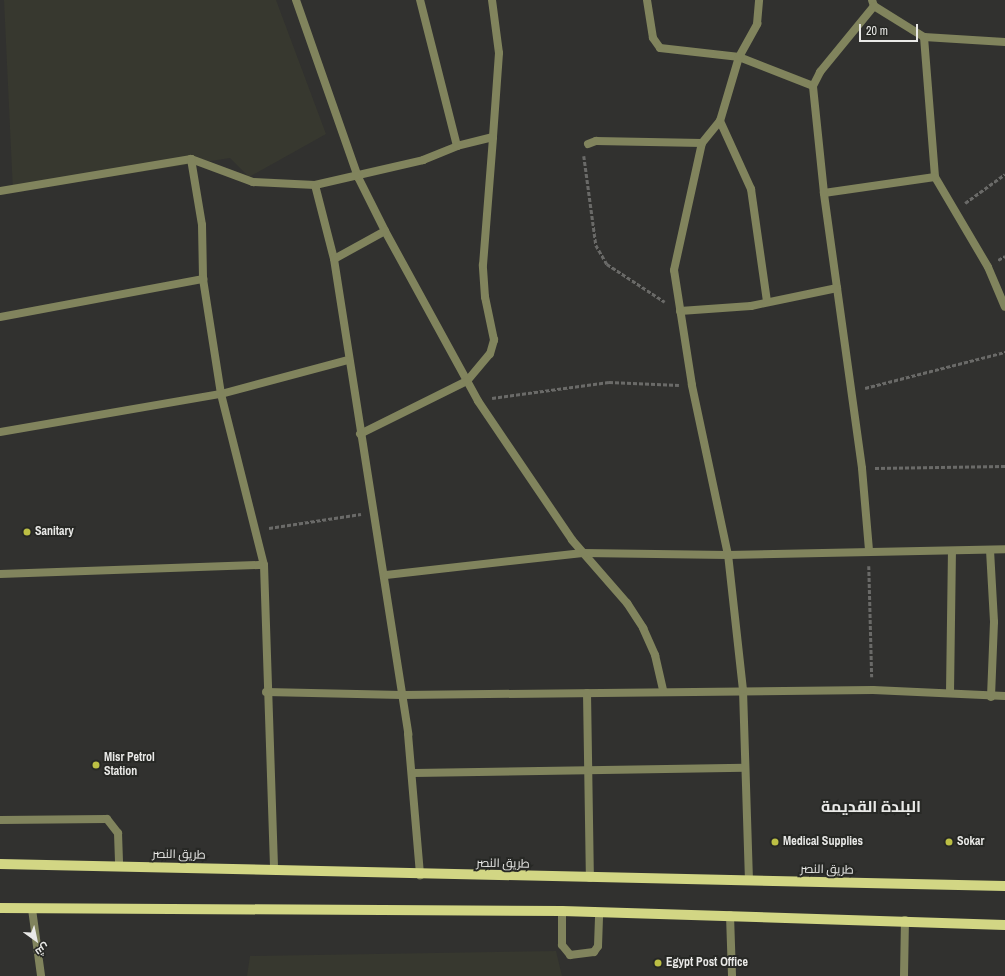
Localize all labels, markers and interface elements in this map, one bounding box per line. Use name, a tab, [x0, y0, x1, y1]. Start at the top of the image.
scale bar	[861, 16, 920, 42]
text: 20 m	[866, 23, 888, 39]
place label: Sanitary	[35, 525, 74, 539]
marker: Sanitary	[22, 527, 32, 537]
place label: Misr Petrol Station	[104, 751, 155, 779]
marker: Misr Petrol Station	[91, 760, 101, 770]
district label: البلدة القديمة	[821, 796, 921, 816]
place label: Medical Supplies	[783, 835, 863, 849]
place label: Sokar	[957, 835, 984, 849]
marker: Medical Supplies	[770, 837, 780, 847]
marker: Sokar	[944, 837, 954, 847]
street label: طريق النصر	[152, 847, 206, 863]
street label: طريق النصر	[476, 856, 530, 872]
street label: طريق النصر	[800, 862, 854, 878]
north arrow	[16, 920, 56, 960]
text: ش	[33, 940, 52, 960]
place label: Egypt Post Office	[666, 956, 748, 970]
marker: Egypt Post Office	[653, 958, 663, 968]

